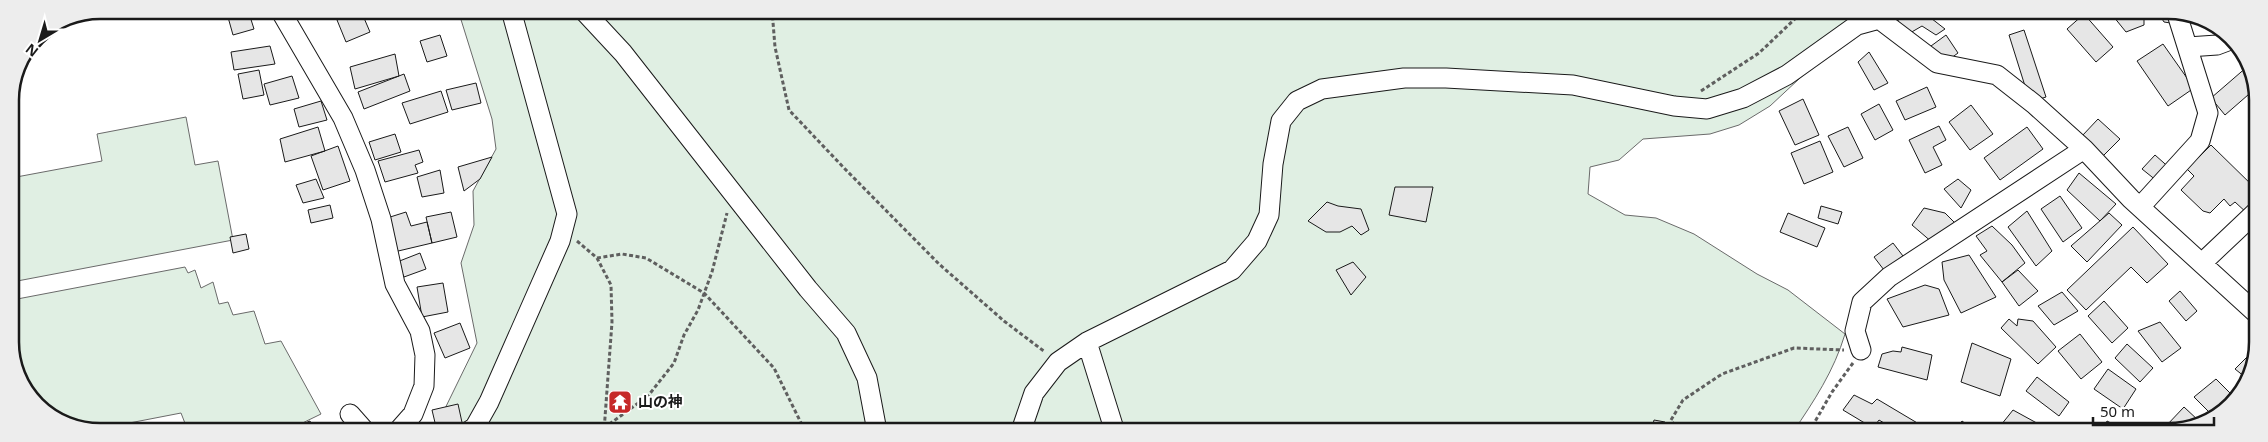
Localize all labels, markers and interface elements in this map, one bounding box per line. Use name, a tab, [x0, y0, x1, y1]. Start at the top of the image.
north arrow	[15, 15, 65, 65]
text: N	[21, 40, 42, 62]
temple icon: 山の神	[607, 389, 633, 415]
place label: 山の神	[638, 391, 683, 411]
scale bar	[2093, 394, 2214, 426]
text: 50 m	[2100, 401, 2135, 421]

